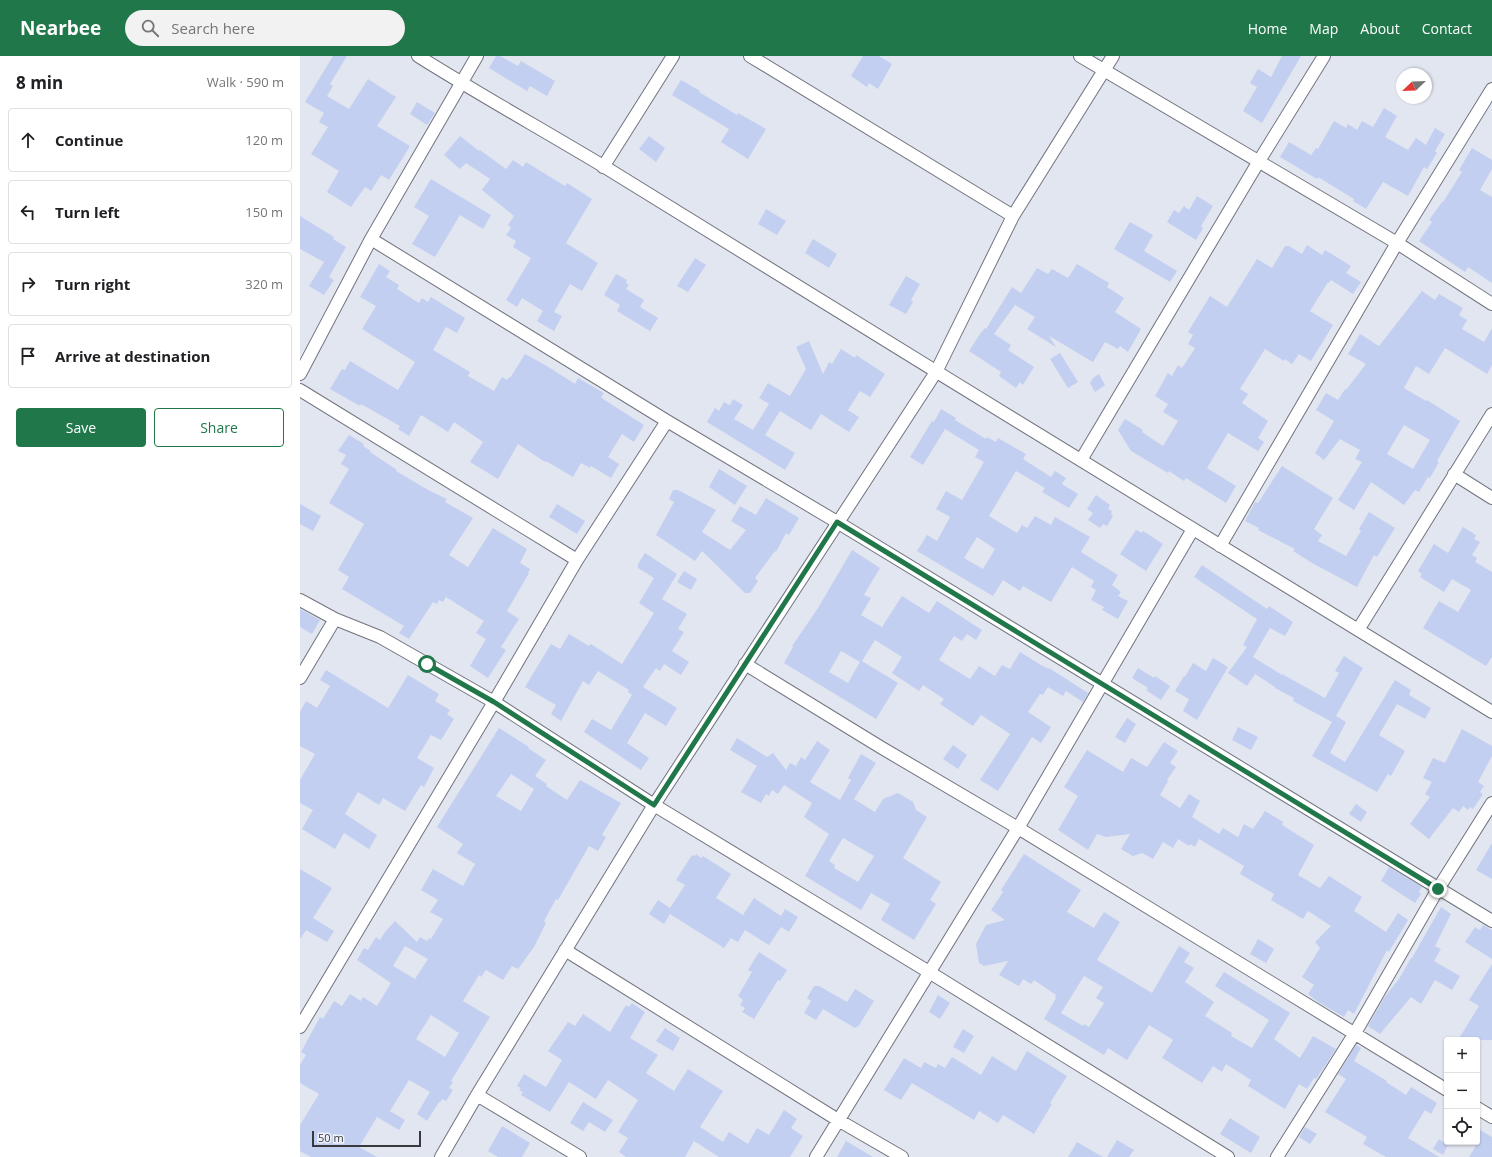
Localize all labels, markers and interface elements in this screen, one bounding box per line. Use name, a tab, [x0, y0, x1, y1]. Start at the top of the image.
search box	[125, 10, 405, 46]
text: Nearbee	[20, 15, 101, 41]
icon: search	[139, 17, 161, 39]
text: Search here	[171, 18, 255, 38]
text: Home	[1248, 19, 1287, 38]
text: Map	[1309, 19, 1338, 38]
text: About	[1360, 19, 1400, 38]
text: Contact	[1422, 19, 1472, 38]
north arrow	[1396, 68, 1432, 104]
text: 8 min	[16, 71, 63, 94]
text: Walk · 590 m	[207, 73, 284, 91]
icon: ahead	[17, 129, 39, 151]
text: Continue	[55, 130, 123, 150]
text: 120 m	[245, 131, 283, 149]
icon: left	[17, 201, 39, 223]
text: Turn left	[55, 202, 120, 222]
text: 150 m	[245, 203, 283, 221]
icon: right	[17, 273, 39, 295]
text: Turn right	[55, 274, 130, 294]
text: 320 m	[245, 275, 283, 293]
icon: arrive	[17, 345, 39, 367]
text: Arrive at destination	[55, 346, 210, 366]
button: Save	[16, 408, 146, 447]
button: Share	[154, 408, 284, 447]
route start	[418, 655, 436, 673]
route end	[1429, 880, 1447, 898]
map controls	[1444, 1037, 1480, 1145]
button: +	[1444, 1037, 1480, 1073]
button: −	[1444, 1073, 1480, 1109]
button: locate	[1444, 1109, 1480, 1145]
scale bar	[312, 1129, 421, 1148]
text: 50 m	[318, 1130, 344, 1145]

